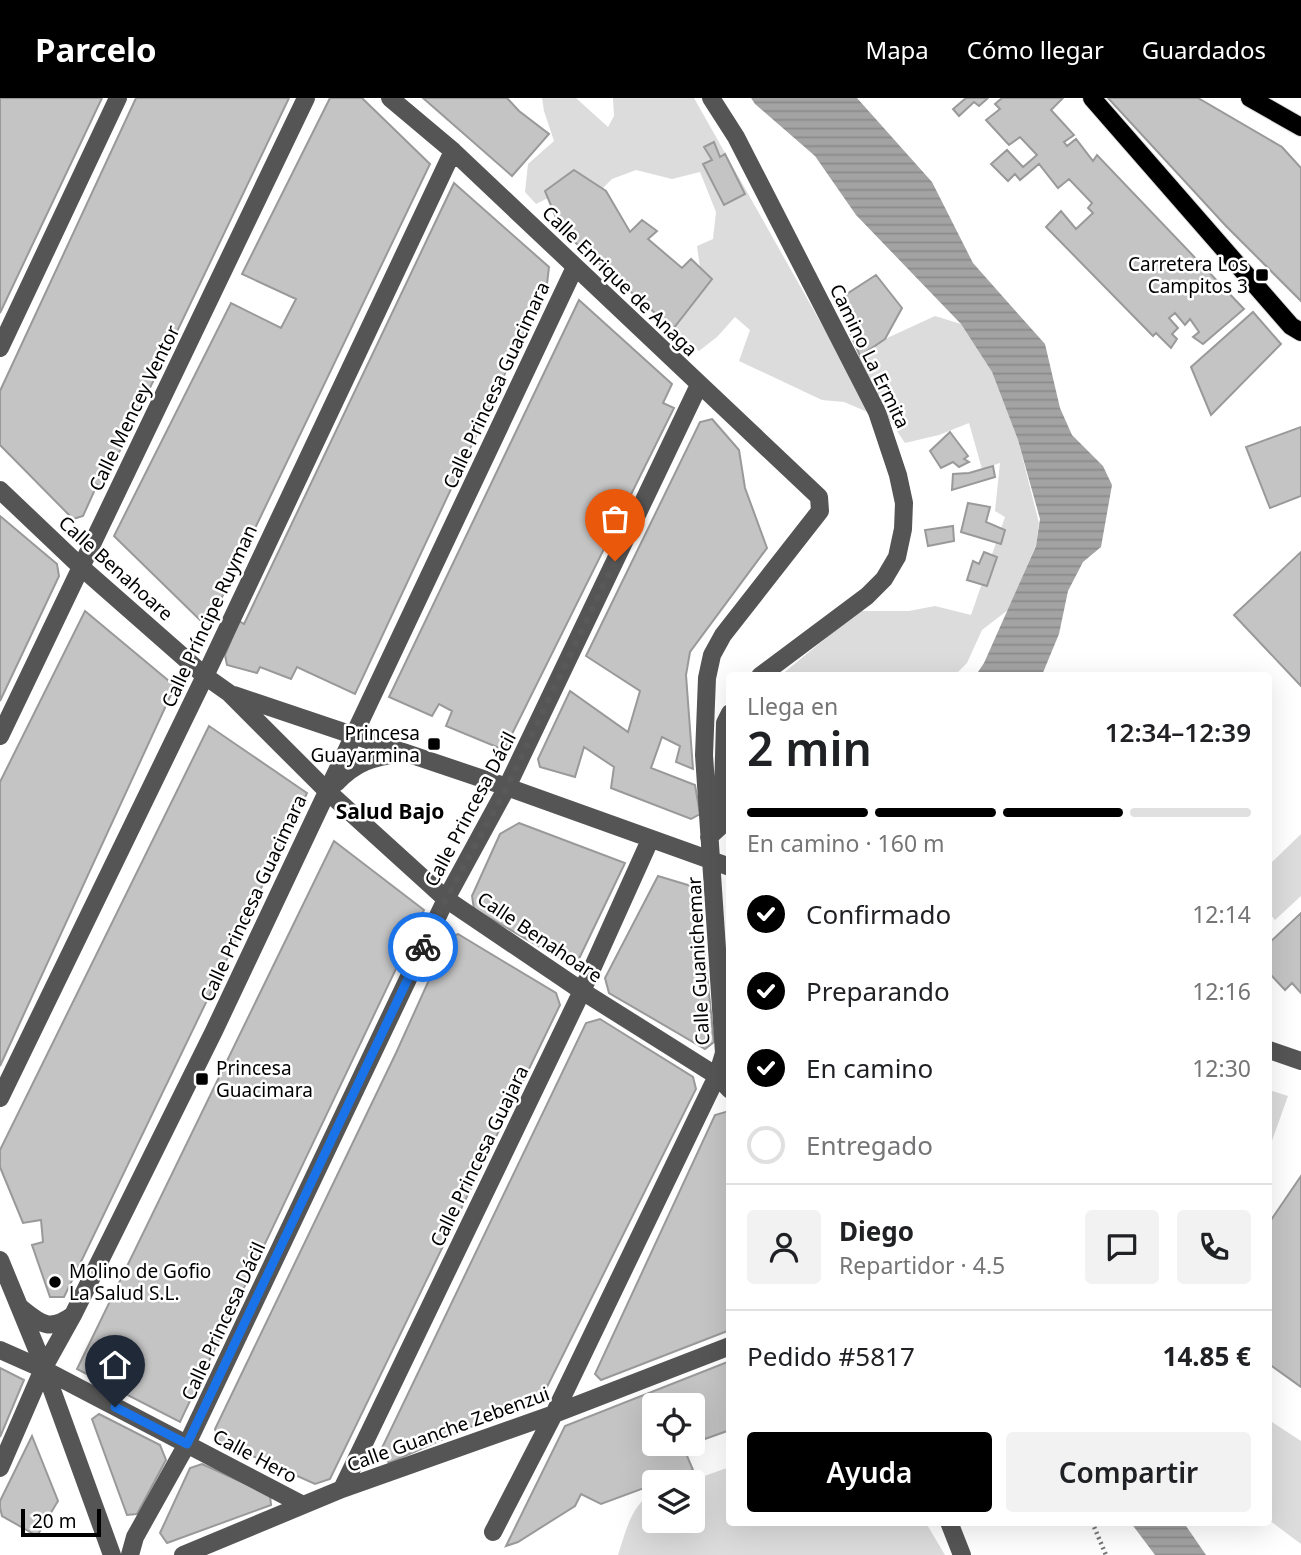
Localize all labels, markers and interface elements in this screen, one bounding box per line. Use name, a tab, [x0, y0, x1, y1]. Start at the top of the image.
text: Parcelo	[35, 27, 157, 72]
text: Mapa	[865, 33, 929, 66]
text: Cómo llegar	[967, 33, 1104, 66]
text: Guardados	[1142, 33, 1266, 66]
street label: Calle Enrique de Anaga	[537, 200, 703, 362]
place label: Carretera Los Campitos 3	[1128, 251, 1248, 299]
marker: Carretera Los Campitos 3	[1254, 267, 1270, 283]
street label: Calle Princesa Guacimara	[437, 277, 555, 493]
street label: Camino La Ermita	[824, 279, 916, 433]
street label: Calle Mencey Ventor	[83, 321, 186, 495]
pin	[585, 489, 645, 561]
icon: bag	[596, 500, 634, 538]
street label: Calle Benahoare	[53, 510, 179, 626]
street label: Calle Príncipe Ruyman	[155, 520, 263, 712]
text: Llega en	[747, 690, 838, 722]
text: 12:34–12:39	[1105, 714, 1251, 750]
text: 2 min	[747, 717, 872, 779]
place label: Princesa Guayarmina	[311, 720, 420, 768]
street label: Calle Princesa Dácil	[418, 727, 522, 891]
marker: Princesa Guayarmina	[426, 736, 442, 752]
street label: Calle Princesa Guacimara	[194, 790, 312, 1006]
district label: Salud Bajo	[336, 797, 444, 825]
text: En camino · 160 m	[747, 827, 945, 859]
street label: Calle Guanichemar	[681, 876, 715, 1046]
street label: Calle Benahoare	[472, 885, 608, 989]
icon: check	[747, 895, 785, 933]
text: Confirmado	[806, 896, 951, 932]
text: 12:14	[1192, 898, 1251, 930]
courier	[388, 912, 458, 982]
icon: bike	[404, 928, 442, 966]
icon: check	[747, 972, 785, 1010]
text: Preparando	[806, 973, 950, 1009]
text: 12:16	[1192, 975, 1251, 1007]
icon: check	[747, 1049, 785, 1087]
text: En camino	[806, 1050, 933, 1086]
text: 12:30	[1192, 1052, 1251, 1084]
place label: Princesa Guacimara	[216, 1055, 313, 1103]
street label: Calle Princesa Guajara	[424, 1061, 534, 1251]
marker: Princesa Guacimara	[194, 1071, 210, 1087]
text: Entregado	[806, 1127, 933, 1163]
button: person	[747, 1210, 821, 1284]
button: chat	[1085, 1210, 1159, 1284]
button: phone	[1177, 1210, 1251, 1284]
text: Diego	[839, 1213, 914, 1249]
street label: Calle Princesa Dácil	[175, 1238, 271, 1404]
text: Repartidor · 4.5	[839, 1249, 1005, 1281]
place label: Molino de Gofio La Salud S.L.	[69, 1258, 211, 1306]
marker: Molino de Gofio La Salud S.L.	[47, 1274, 63, 1290]
pin	[85, 1335, 145, 1407]
text: Pedido #5817	[747, 1338, 915, 1374]
text: 14.85 €	[1163, 1338, 1251, 1374]
icon: home	[96, 1346, 134, 1384]
street label: Calle Guanche Zebenzui	[343, 1380, 553, 1478]
map controls	[642, 1393, 705, 1533]
button: locate	[642, 1393, 705, 1456]
street label: Calle Hero	[208, 1423, 302, 1489]
button: Ayuda	[747, 1432, 992, 1512]
button: Compartir	[1006, 1432, 1251, 1512]
button: layers	[642, 1470, 705, 1533]
scale bar	[21, 1506, 102, 1538]
text: 20 m	[32, 1508, 76, 1534]

